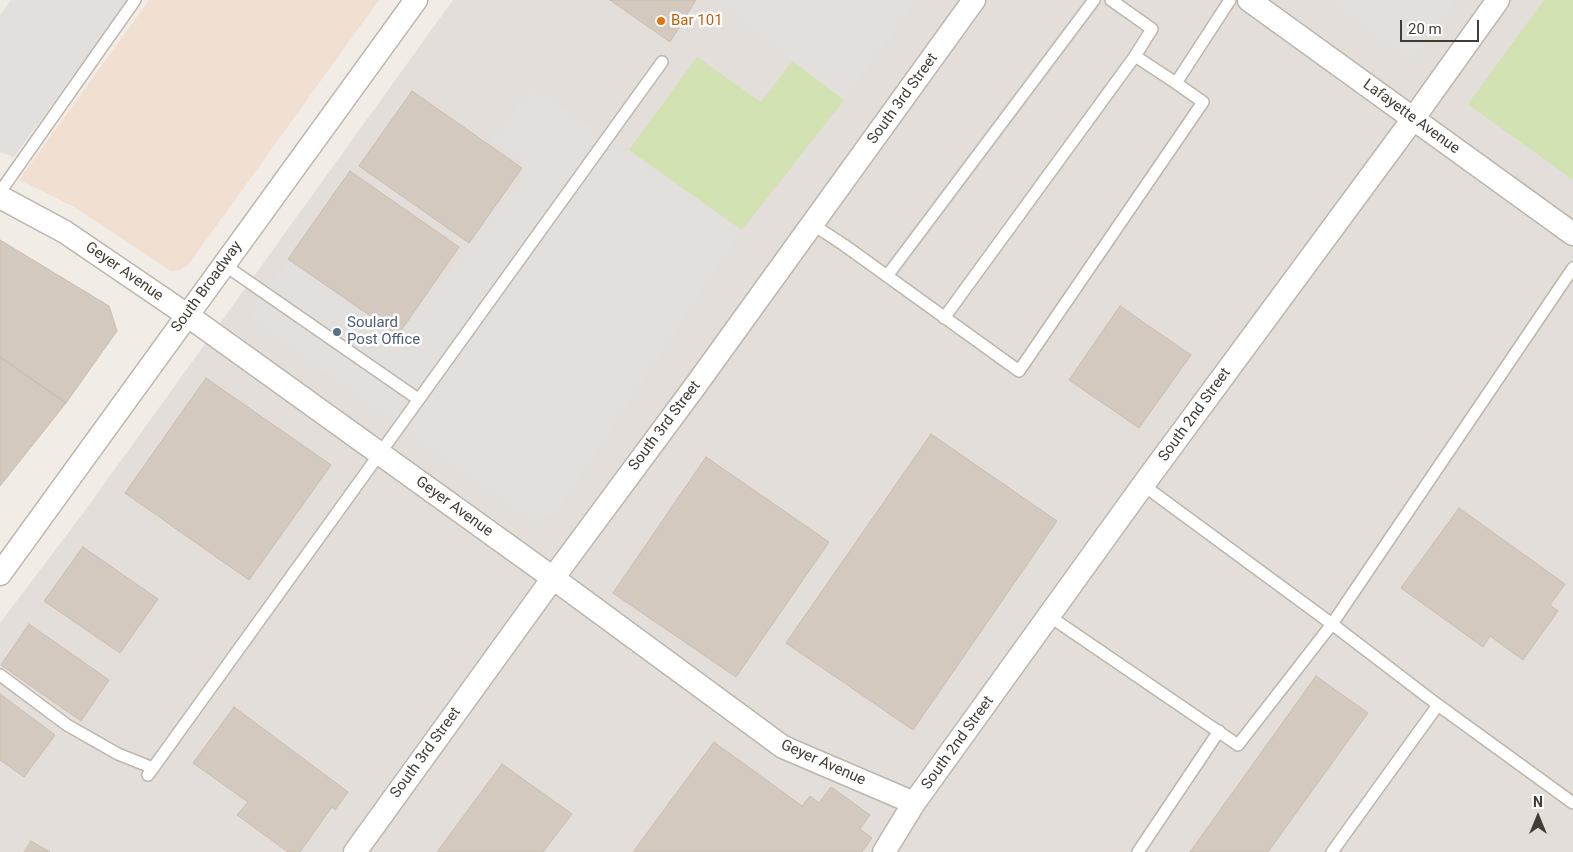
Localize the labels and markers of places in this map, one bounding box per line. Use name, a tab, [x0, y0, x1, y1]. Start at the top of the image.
place label: Bar 101	[671, 12, 723, 30]
marker: Bar 101	[655, 15, 667, 27]
place label: Soulard Post Office	[347, 314, 420, 349]
marker: Soulard Post Office	[331, 326, 343, 338]

